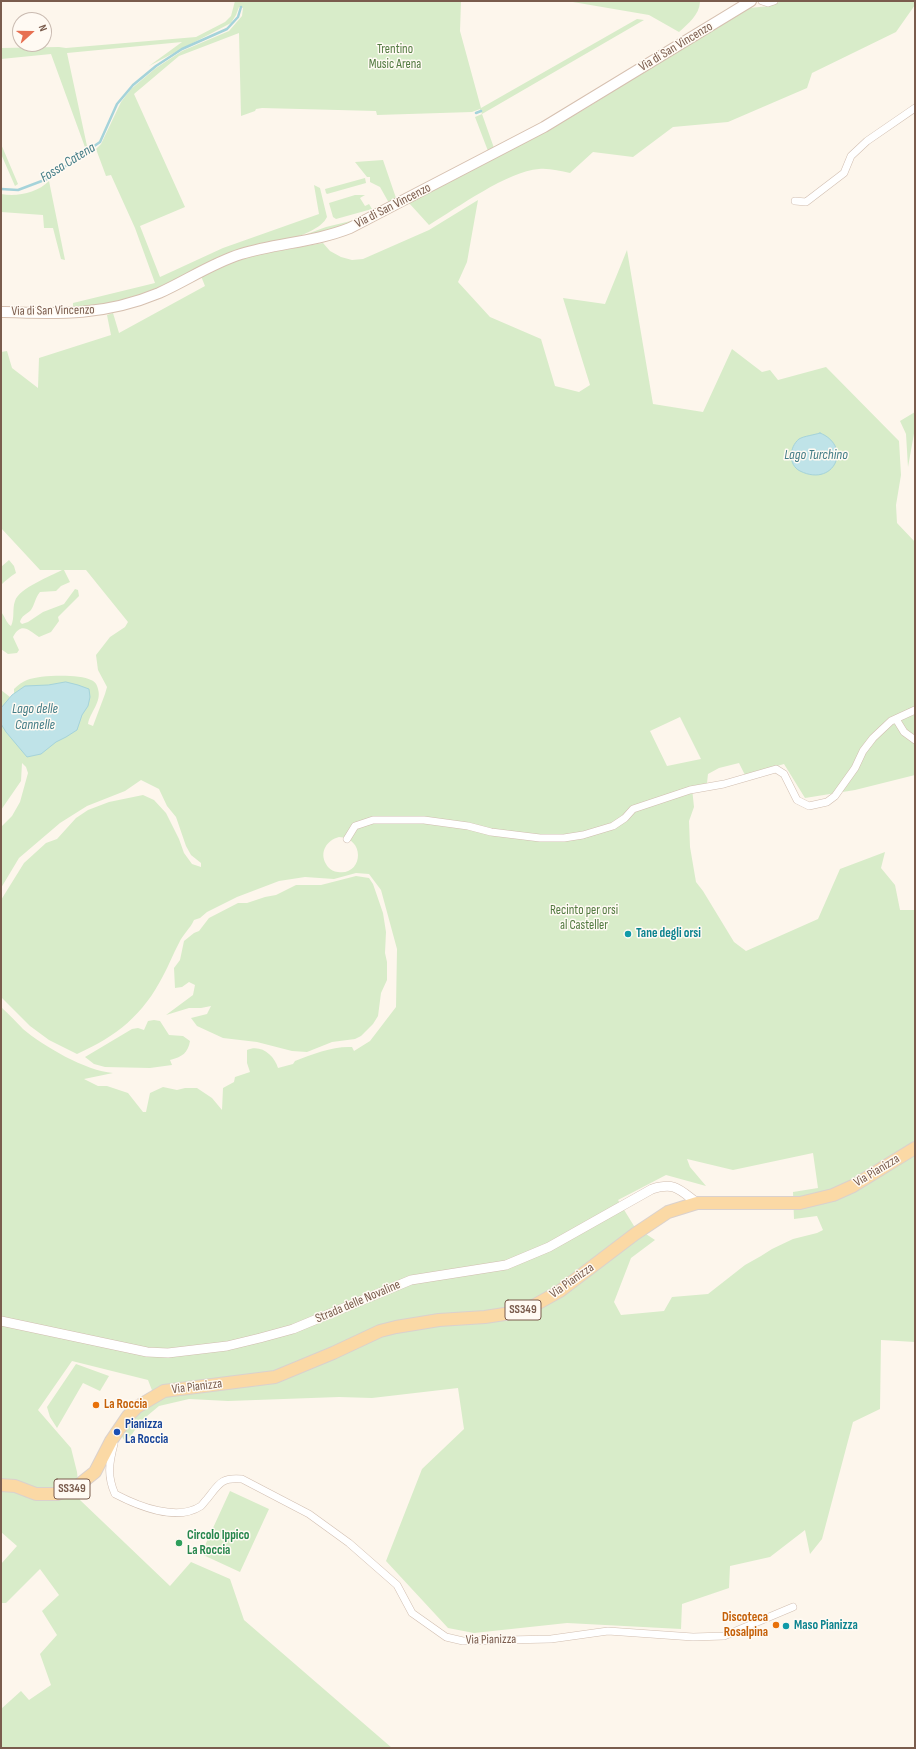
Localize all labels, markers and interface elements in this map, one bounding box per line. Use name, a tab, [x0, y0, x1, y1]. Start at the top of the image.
north arrow	[12, 12, 52, 52]
street label: Via di San Vincenzo	[636, 19, 716, 75]
text: N	[36, 23, 50, 33]
park label: Trentino Music Arena	[369, 42, 421, 73]
water label: Fossa Catena	[37, 140, 99, 186]
street label: Via di San Vincenzo	[352, 180, 434, 232]
street label: Via di San Vincenzo	[11, 302, 95, 320]
water label: Lago Turchino	[784, 447, 848, 463]
water label: Lago delle Cannelle	[12, 701, 58, 734]
park label: Recinto per orsi al Casteller	[550, 903, 618, 934]
place label: Tane degli orsi	[636, 926, 701, 942]
marker: Tane degli orsi	[623, 929, 633, 939]
street label: Via Pianizza	[851, 1151, 903, 1191]
street label: Via Pianizza	[547, 1260, 597, 1302]
street label: Strada delle Novaline	[313, 1277, 403, 1327]
road number: SS349	[505, 1300, 541, 1320]
street label: Via Pianizza	[171, 1376, 223, 1398]
place label: La Roccia	[104, 1397, 147, 1413]
marker: La Roccia	[91, 1400, 101, 1410]
place label: Pianizza La Roccia	[125, 1417, 168, 1448]
marker: Pianizza La Roccia	[112, 1427, 122, 1437]
road number: SS349	[54, 1479, 90, 1499]
place label: Circolo Ippico La Roccia	[187, 1528, 250, 1559]
marker: Circolo Ippico La Roccia	[174, 1538, 184, 1548]
place label: Discoteca Rosalpina	[722, 1610, 768, 1641]
place label: Maso Pianizza	[794, 1618, 858, 1634]
marker: Discoteca Rosalpina	[771, 1620, 781, 1630]
marker: Maso Pianizza	[781, 1621, 791, 1631]
street label: Via Pianizza	[466, 1632, 516, 1648]

